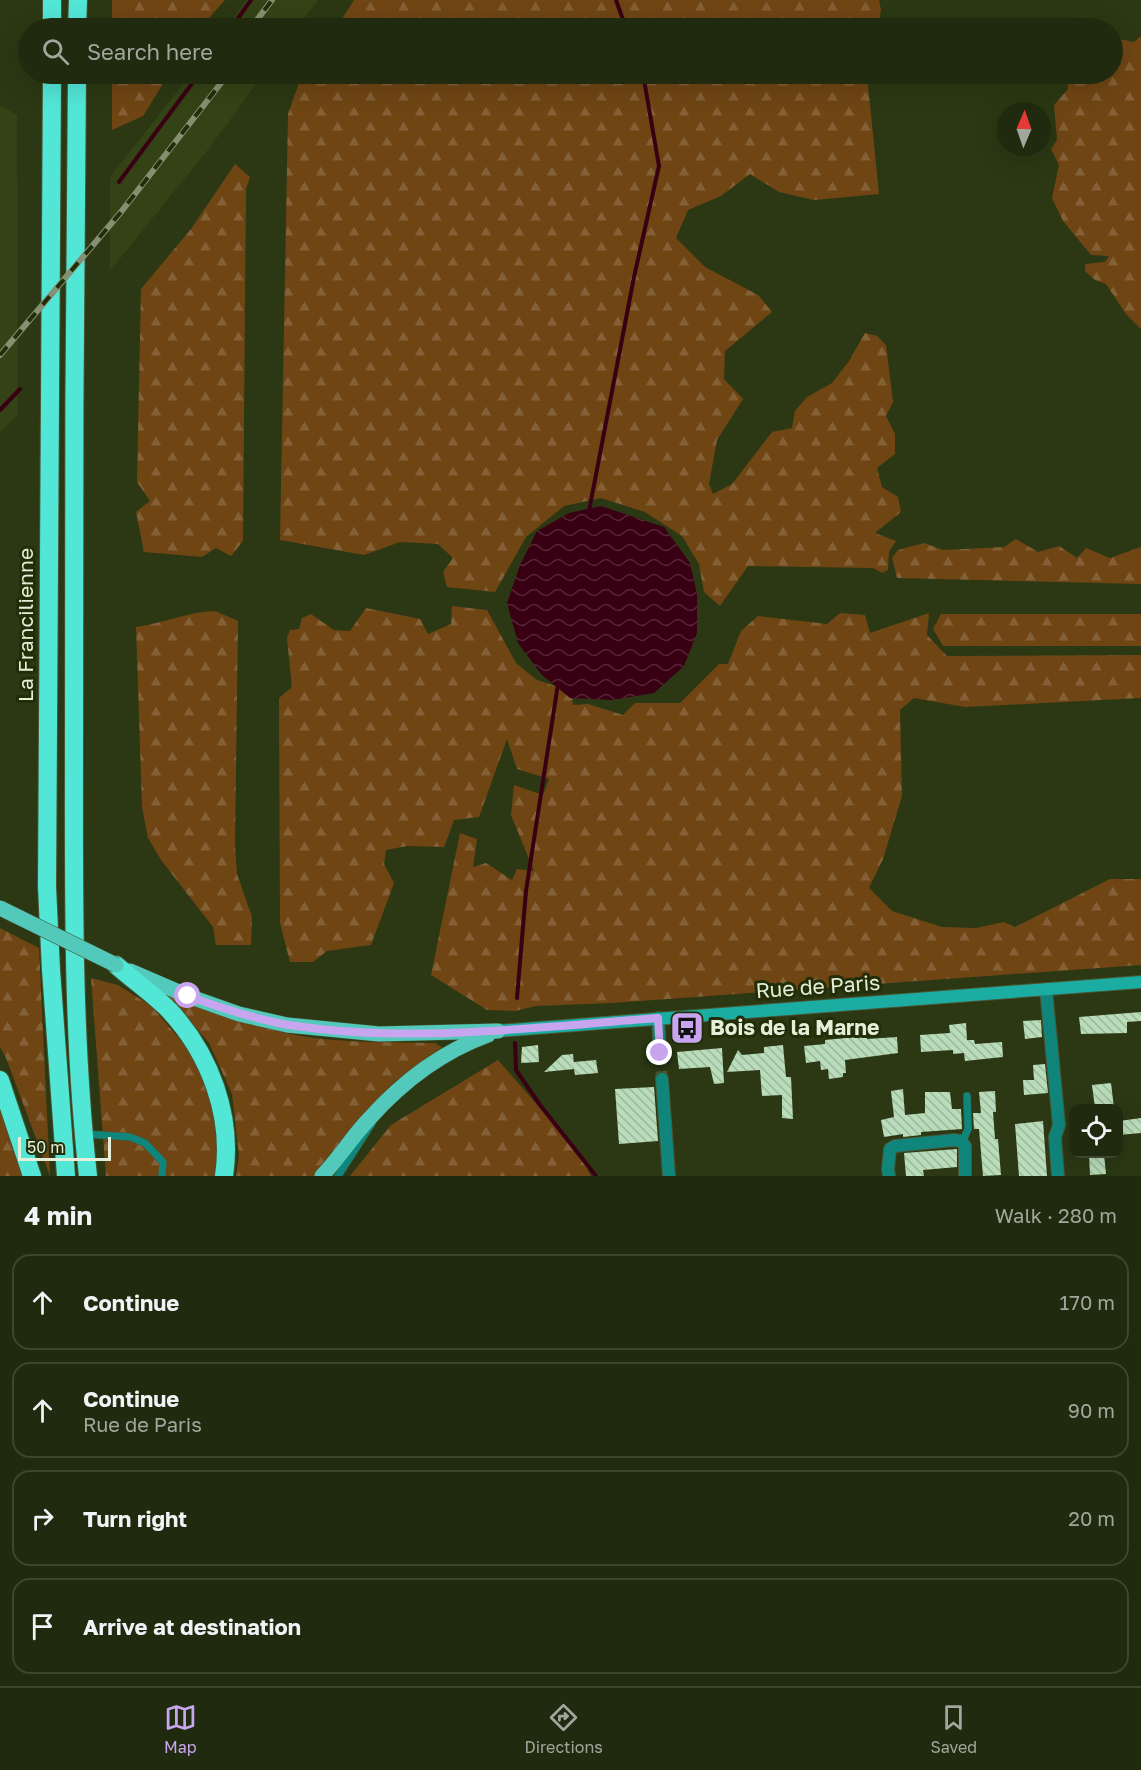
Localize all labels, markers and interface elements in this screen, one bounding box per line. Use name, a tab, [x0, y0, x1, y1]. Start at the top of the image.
search box	[18, 18, 1123, 84]
icon: search	[39, 35, 72, 68]
text: Search here	[87, 38, 213, 65]
north arrow	[997, 102, 1051, 156]
street label: La Francilienne	[12, 548, 38, 702]
street label: Rue de Paris	[755, 969, 881, 1003]
route start	[174, 982, 200, 1008]
bus stop icon: Bois de la Marne	[669, 1010, 705, 1046]
place label: Bois de la Marne	[710, 1014, 879, 1040]
route end	[646, 1039, 672, 1065]
map controls	[1069, 1104, 1123, 1158]
button: locate	[1069, 1104, 1123, 1158]
scale bar	[18, 1134, 111, 1162]
text: 50 m	[27, 1137, 64, 1157]
text: 4 min	[24, 1200, 92, 1231]
text: Walk · 280 m	[995, 1203, 1117, 1227]
icon: ahead	[26, 1286, 59, 1319]
text: Continue	[83, 1289, 179, 1316]
text: 170 m	[1060, 1290, 1115, 1314]
text: Continue	[83, 1385, 179, 1412]
icon: ahead	[26, 1394, 59, 1427]
text: 90 m	[1068, 1398, 1115, 1422]
text: Rue de Paris	[83, 1412, 202, 1436]
icon: right	[26, 1502, 59, 1535]
text: Turn right	[83, 1505, 187, 1532]
text: 20 m	[1068, 1506, 1115, 1530]
icon: arrive	[26, 1610, 59, 1643]
text: Arrive at destination	[83, 1613, 301, 1640]
tab: Map	[164, 1701, 197, 1757]
tab: Directions	[525, 1701, 603, 1757]
tab: Saved	[930, 1701, 977, 1757]

